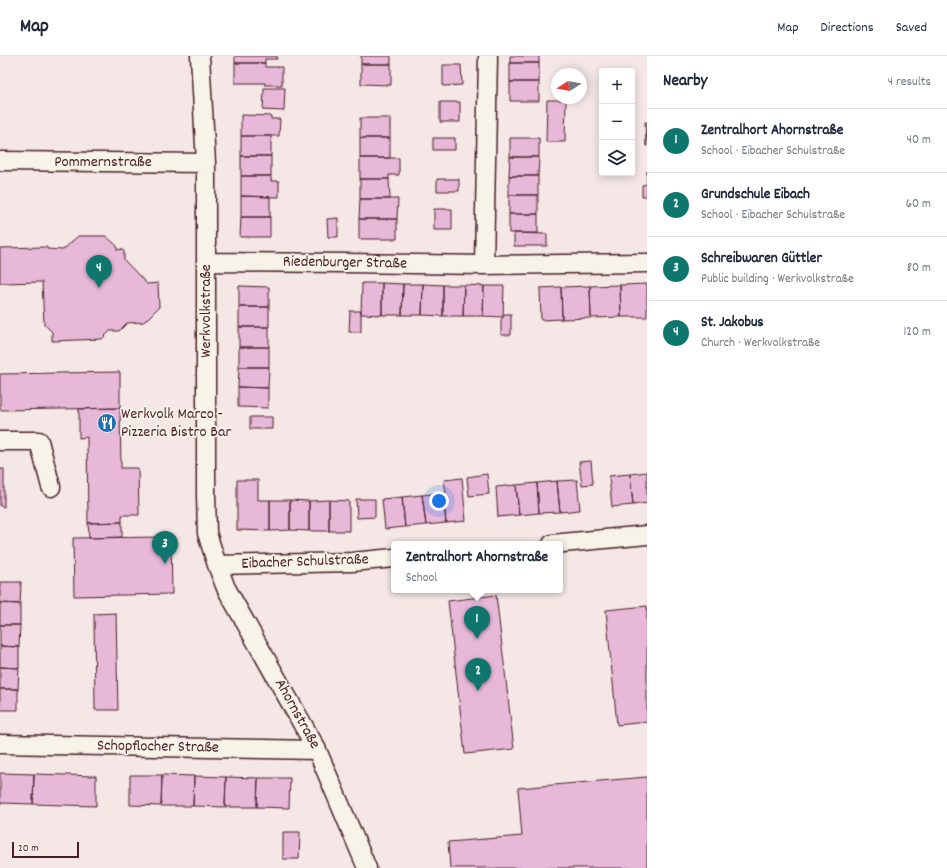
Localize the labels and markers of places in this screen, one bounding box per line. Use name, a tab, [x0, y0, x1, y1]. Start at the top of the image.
pin: 4	[86, 255, 112, 288]
place label: Werkvolk Marco - Pizzeria Bistro Bar	[121, 403, 231, 444]
restaurant icon: Werkvolk Marco - Pizzeria Bistro Bar	[96, 412, 118, 434]
pin: 3	[152, 531, 178, 564]
pin: 1	[464, 606, 490, 639]
pin: 2	[465, 658, 491, 691]

